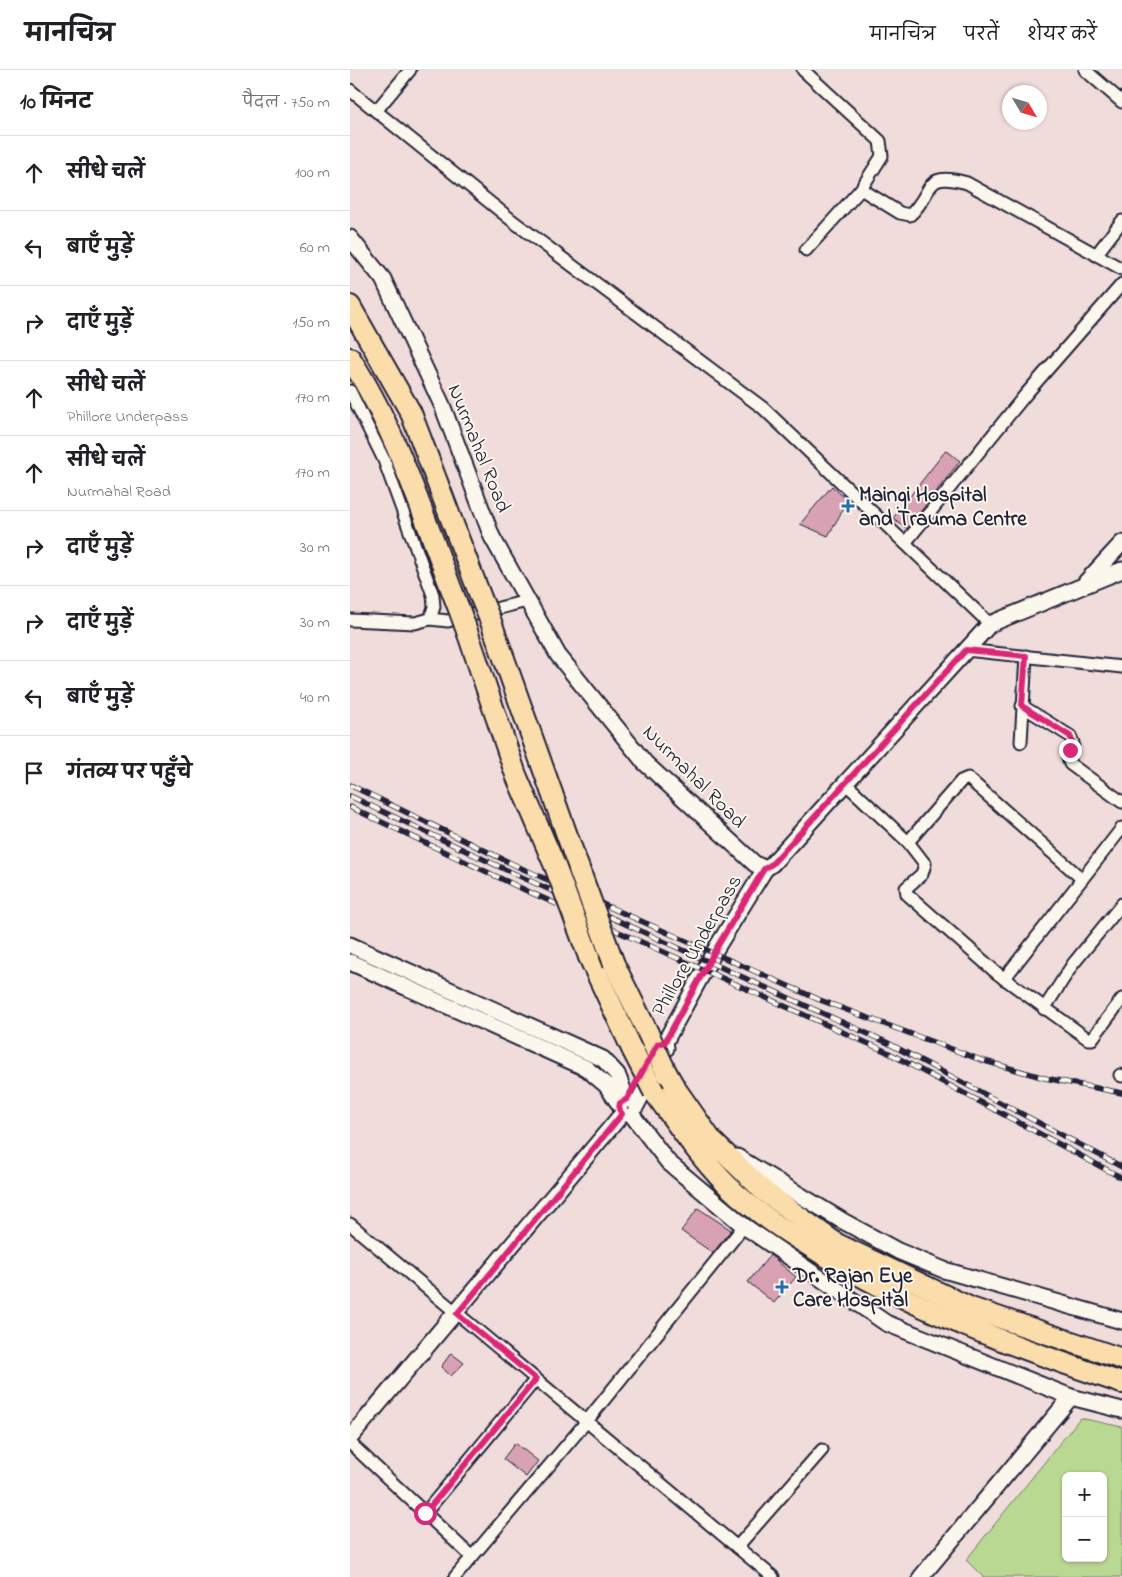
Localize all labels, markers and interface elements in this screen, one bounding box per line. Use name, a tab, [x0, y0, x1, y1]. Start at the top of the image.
text: मानचित्र	[25, 18, 114, 53]
text: मानचित्र	[870, 23, 936, 49]
text: परतें	[964, 23, 999, 49]
text: शेयर करें	[1027, 23, 1097, 49]
north arrow	[1002, 85, 1047, 130]
text: 10 मिनट	[20, 88, 92, 118]
text: पैदल · 750 m	[243, 91, 330, 115]
icon: ahead	[20, 159, 48, 187]
text: सीधे चलें	[67, 160, 145, 187]
text: 100 m	[295, 161, 330, 185]
icon: left	[20, 234, 48, 262]
text: बाएँ मुड़ें	[67, 235, 134, 262]
text: 60 m	[300, 236, 330, 260]
icon: right	[20, 309, 48, 337]
text: दाएँ मुड़ें	[67, 310, 133, 337]
text: 150 m	[292, 311, 330, 335]
text: सीधे चलें	[67, 373, 145, 400]
street label: Nurmahal Road	[439, 380, 518, 518]
icon: ahead	[20, 384, 48, 412]
text: 170 m	[295, 386, 330, 410]
text: Phillore Underpass	[67, 405, 188, 429]
text: सीधे चलें	[67, 448, 145, 475]
icon: ahead	[20, 459, 48, 487]
text: 170 m	[295, 461, 330, 485]
text: Nurmahal Road	[67, 480, 171, 504]
place label: Maingi Hospital and Trauma Centre	[859, 481, 1027, 535]
marker: Maingi Hospital and Trauma Centre	[841, 499, 855, 513]
icon: right	[20, 534, 48, 562]
text: दाएँ मुड़ें	[67, 535, 133, 562]
text: 30 m	[300, 536, 330, 560]
icon: right	[20, 609, 48, 637]
text: दाएँ मुड़ें	[67, 610, 133, 637]
text: 30 m	[300, 611, 330, 635]
icon: left	[20, 684, 48, 712]
text: बाएँ मुड़ें	[67, 685, 134, 712]
text: 40 m	[300, 686, 330, 710]
street label: Nurmahal Road	[635, 719, 752, 836]
route end	[1059, 739, 1082, 762]
icon: arrive	[20, 759, 48, 787]
text: गंतव्य पर पहुँचे	[67, 760, 192, 787]
street label: Phillore Underpass	[645, 870, 751, 1022]
place label: Dr. Rajan Eye Care Hospital	[792, 1262, 913, 1316]
marker: Dr. Rajan Eye Care Hospital	[775, 1280, 789, 1294]
map controls	[1062, 1472, 1107, 1562]
button: +	[1062, 1472, 1107, 1517]
route start	[414, 1502, 437, 1525]
button: −	[1062, 1517, 1107, 1562]

